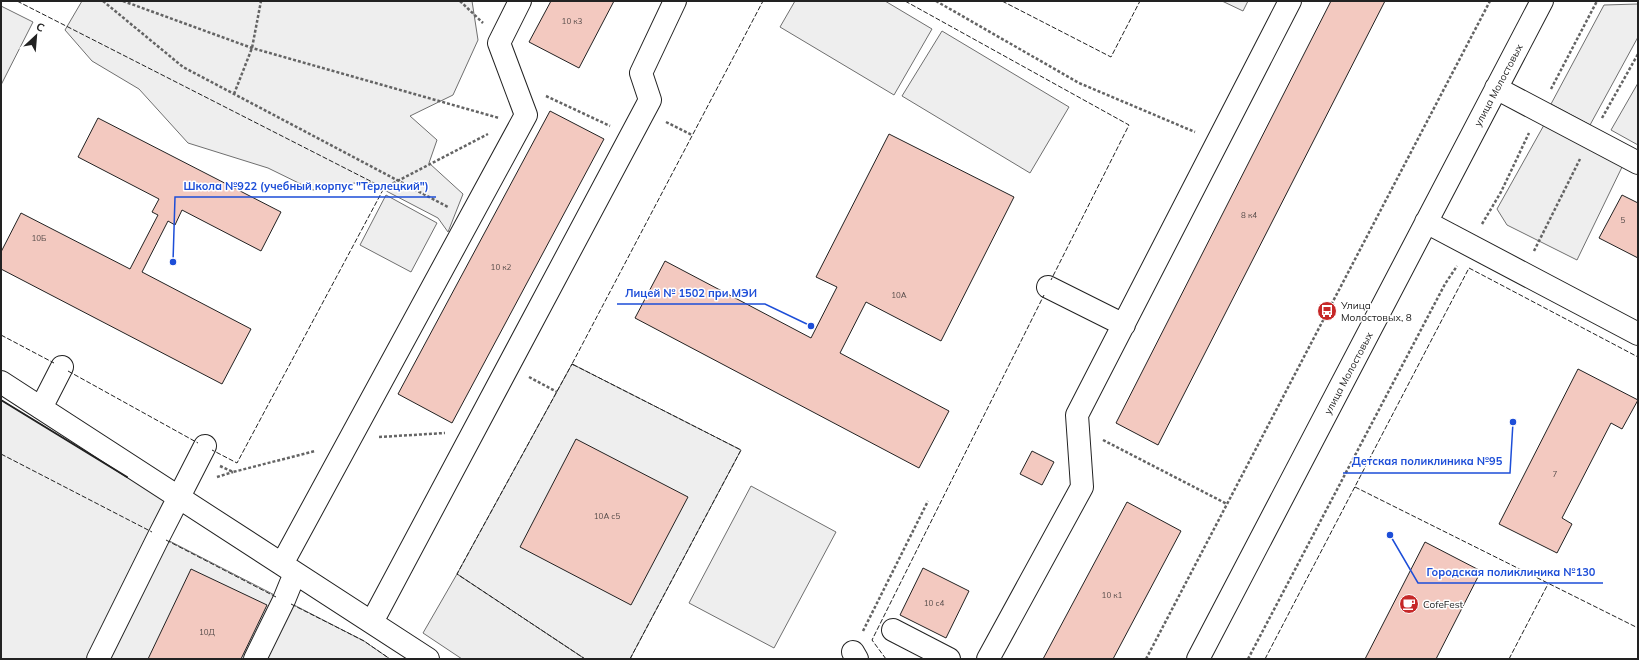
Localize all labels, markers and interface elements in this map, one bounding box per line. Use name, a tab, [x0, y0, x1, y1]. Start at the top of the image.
north arrow	[16, 16, 56, 56]
house number: 10 к3	[562, 16, 583, 26]
text: С	[34, 19, 47, 35]
street label: улица Молостовых	[1471, 41, 1526, 129]
callout: Школа №922 (учебный корпус "Терлецкий")	[175, 174, 436, 197]
text: Школа №922 (учебный корпус "Терлецкий")	[183, 179, 429, 193]
house number: 8 к4	[1241, 210, 1257, 220]
house number: 5	[1621, 215, 1626, 225]
house number: 10Б	[31, 233, 47, 243]
house number: 10 к2	[491, 262, 512, 272]
callout: Лицей № 1502 при МЭИ	[617, 281, 765, 304]
text: Лицей № 1502 при МЭИ	[625, 286, 757, 300]
house number: 10А	[891, 290, 907, 300]
place label: Улица Молостовых, 8	[1340, 299, 1412, 324]
bus stop icon: Улица Молостовых, 8	[1316, 300, 1338, 322]
street label: улица Молостовых	[1321, 329, 1376, 417]
callout: Детская поликлиника №95	[1343, 450, 1510, 473]
text: Детская поликлиника №95	[1352, 454, 1503, 468]
house number: 7	[1553, 469, 1558, 479]
house number: 10А с5	[594, 511, 620, 521]
callout: Городская поликлиника №130	[1418, 560, 1603, 583]
text: Городская поликлиника №130	[1427, 565, 1596, 579]
house number: 10 к1	[1102, 590, 1123, 600]
cafe icon: CofeFest	[1398, 593, 1420, 615]
house number: 10 с4	[924, 598, 944, 608]
place label: CofeFest	[1423, 598, 1464, 611]
house number: 10Д	[199, 627, 216, 637]

